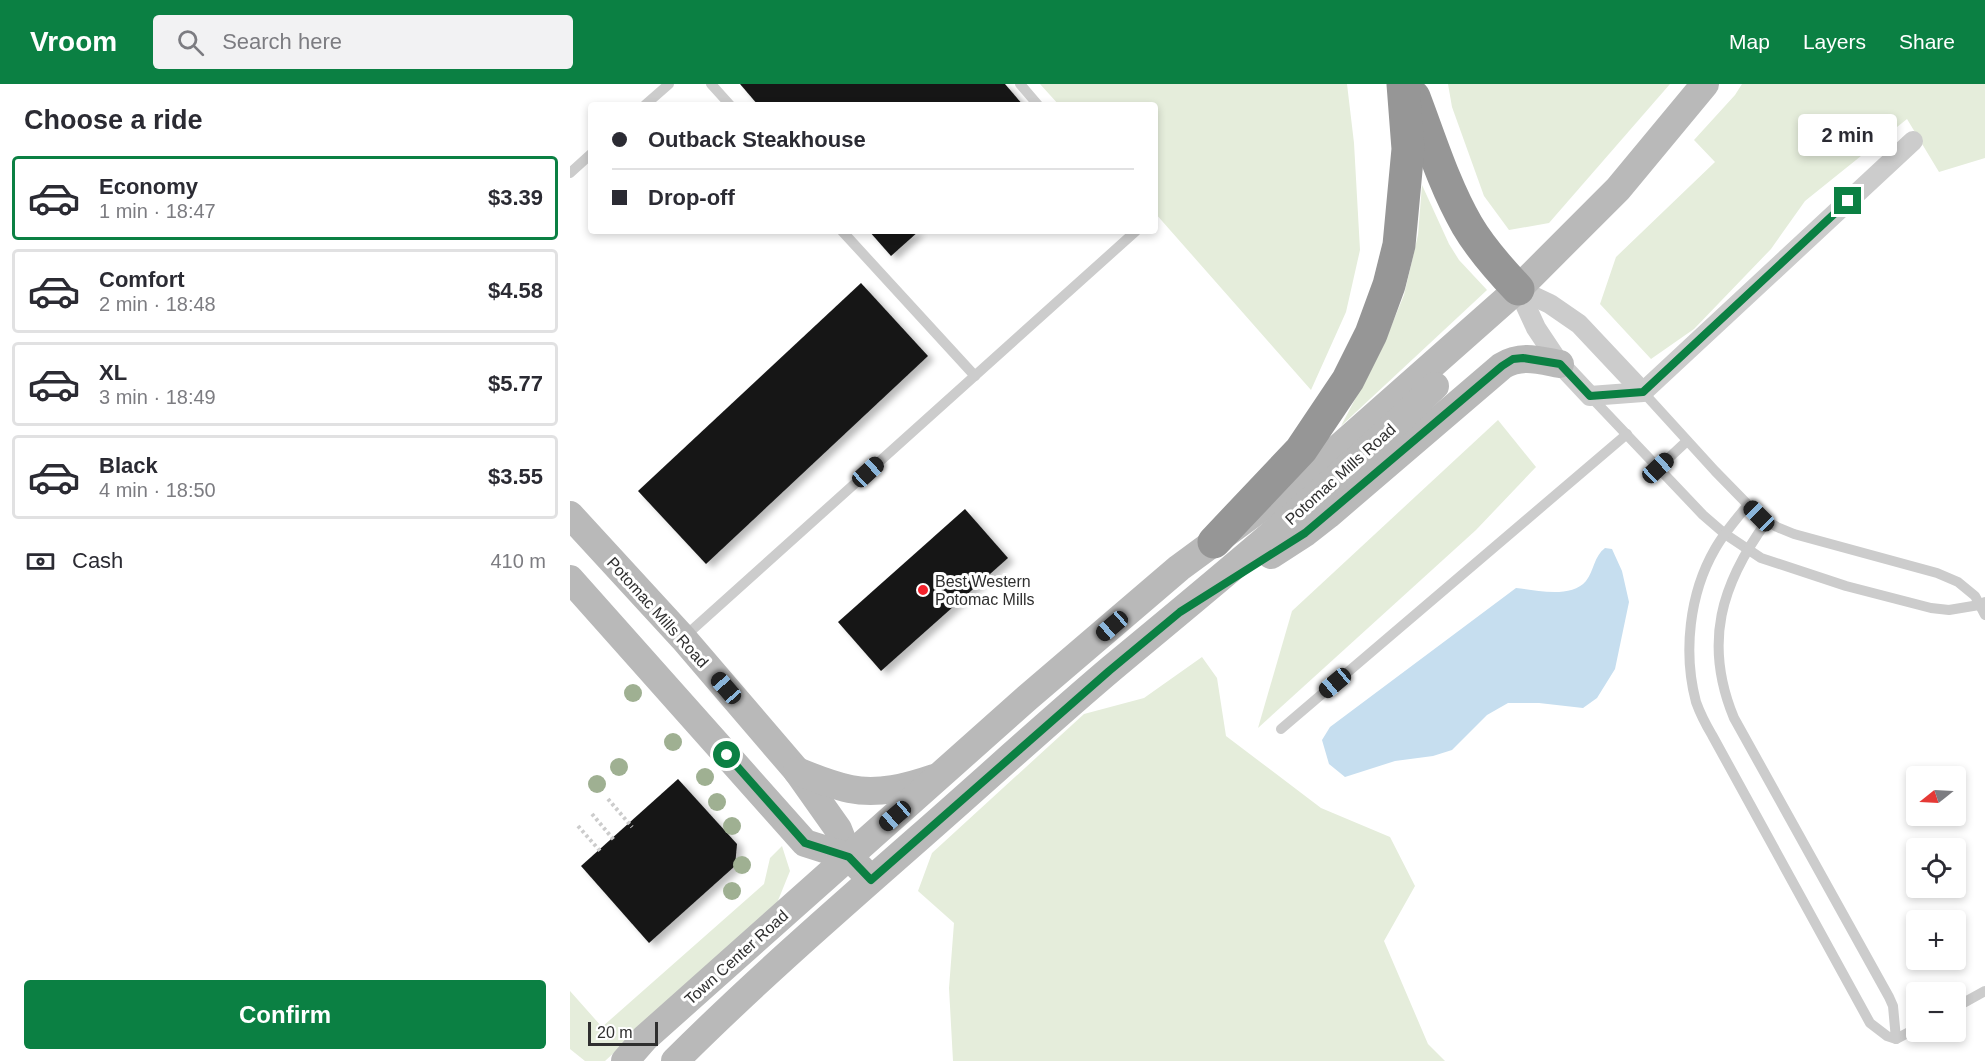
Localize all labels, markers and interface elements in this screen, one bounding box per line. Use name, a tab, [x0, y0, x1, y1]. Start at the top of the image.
search box	[153, 15, 573, 69]
text: Vroom	[30, 26, 117, 57]
icon: search	[174, 26, 207, 59]
text: Search here	[222, 29, 342, 54]
text: Map	[1729, 30, 1770, 53]
text: Layers	[1803, 30, 1866, 53]
text: Share	[1899, 30, 1955, 53]
text: Choose a ride	[24, 105, 203, 135]
callout: 2 min	[1798, 114, 1898, 156]
text: 2 min	[1821, 124, 1874, 146]
text: Outback Steakhouse	[648, 127, 866, 152]
icon: car	[27, 171, 81, 225]
text: Economy	[99, 174, 198, 199]
text: $3.39	[488, 185, 543, 210]
text: Drop-off	[648, 185, 735, 210]
route end	[1834, 187, 1861, 214]
text: 1 min · 18:47	[99, 200, 216, 222]
icon: car	[27, 264, 81, 318]
text: Comfort	[99, 267, 185, 292]
text: $4.58	[488, 278, 543, 303]
text: 2 min · 18:48	[99, 293, 216, 315]
icon: car	[27, 357, 81, 411]
text: XL	[99, 360, 127, 385]
text: $5.77	[488, 371, 543, 396]
text: 3 min · 18:49	[99, 386, 216, 408]
street label: Potomac Mills Road	[1282, 420, 1399, 528]
car	[1639, 449, 1677, 487]
icon: car	[27, 450, 81, 504]
text: Black	[99, 453, 158, 478]
car	[849, 453, 887, 491]
text: $3.55	[488, 464, 543, 489]
text: 4 min · 18:50	[99, 479, 216, 501]
car	[1740, 497, 1778, 535]
icon: cash	[24, 545, 57, 578]
text: Cash	[72, 548, 123, 573]
text: 410 m	[490, 550, 546, 572]
street label: Potomac Mills Road	[604, 554, 712, 671]
place label: Best Western Potomac Mills	[935, 573, 1035, 608]
marker: Best Western Potomac Mills	[916, 583, 930, 597]
car	[1093, 607, 1131, 645]
car	[1315, 665, 1355, 701]
car	[707, 669, 745, 707]
route start	[713, 741, 740, 768]
north arrow	[1906, 766, 1966, 826]
map controls	[1906, 766, 1966, 1042]
car	[876, 797, 914, 835]
button: locate	[1906, 838, 1966, 898]
street label: Town Center Road	[681, 907, 791, 1008]
button: +	[1906, 910, 1966, 970]
button: Confirm	[24, 980, 546, 1049]
button: −	[1906, 982, 1966, 1042]
scale bar	[588, 1019, 658, 1046]
text: 20 m	[597, 1024, 633, 1041]

